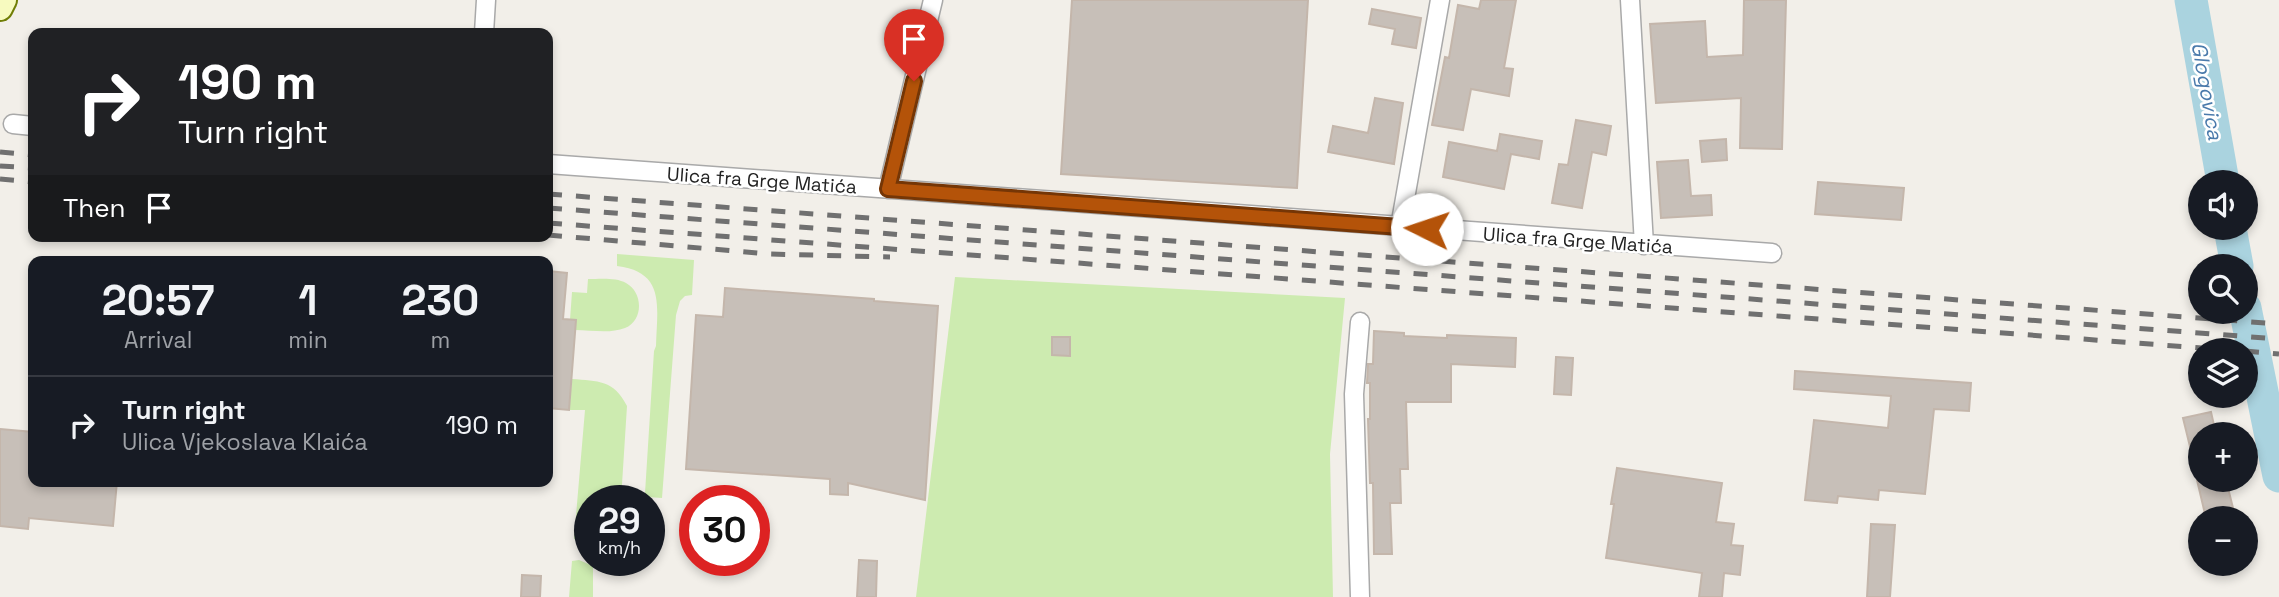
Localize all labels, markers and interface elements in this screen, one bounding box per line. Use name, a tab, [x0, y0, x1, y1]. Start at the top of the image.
pin	[884, 9, 944, 81]
icon: arrive	[895, 20, 933, 58]
water label: Glogovica	[2186, 40, 2230, 143]
text: 190 m	[178, 51, 316, 113]
icon: right	[63, 56, 154, 147]
text: Turn right	[178, 112, 328, 152]
street label: Ulica fra Grge Matića	[666, 161, 858, 200]
map controls	[2188, 170, 2258, 576]
button: sound	[2188, 170, 2258, 240]
icon: arrive	[140, 189, 178, 227]
text: Then	[63, 191, 126, 225]
position arrow	[1390, 192, 1464, 266]
street label: Ulica fra Grge Matića	[1482, 221, 1674, 260]
button: search	[2188, 254, 2258, 324]
text: 20:57	[102, 274, 214, 327]
text: 1	[298, 274, 317, 327]
text: 230	[402, 274, 479, 327]
text: Arrival	[124, 325, 192, 355]
text: min	[288, 325, 328, 355]
text: m	[430, 325, 450, 355]
button: layers	[2188, 338, 2258, 408]
text: Turn right	[122, 393, 246, 427]
icon: right	[63, 406, 101, 444]
text: 190 m	[446, 408, 518, 442]
button: +	[2188, 422, 2258, 492]
text: Ulica Vjekoslava Klaića	[122, 427, 368, 457]
speed limit sign: 30	[679, 485, 770, 576]
text: 29	[598, 499, 641, 543]
button: −	[2188, 506, 2258, 576]
text: km/h	[598, 536, 641, 559]

